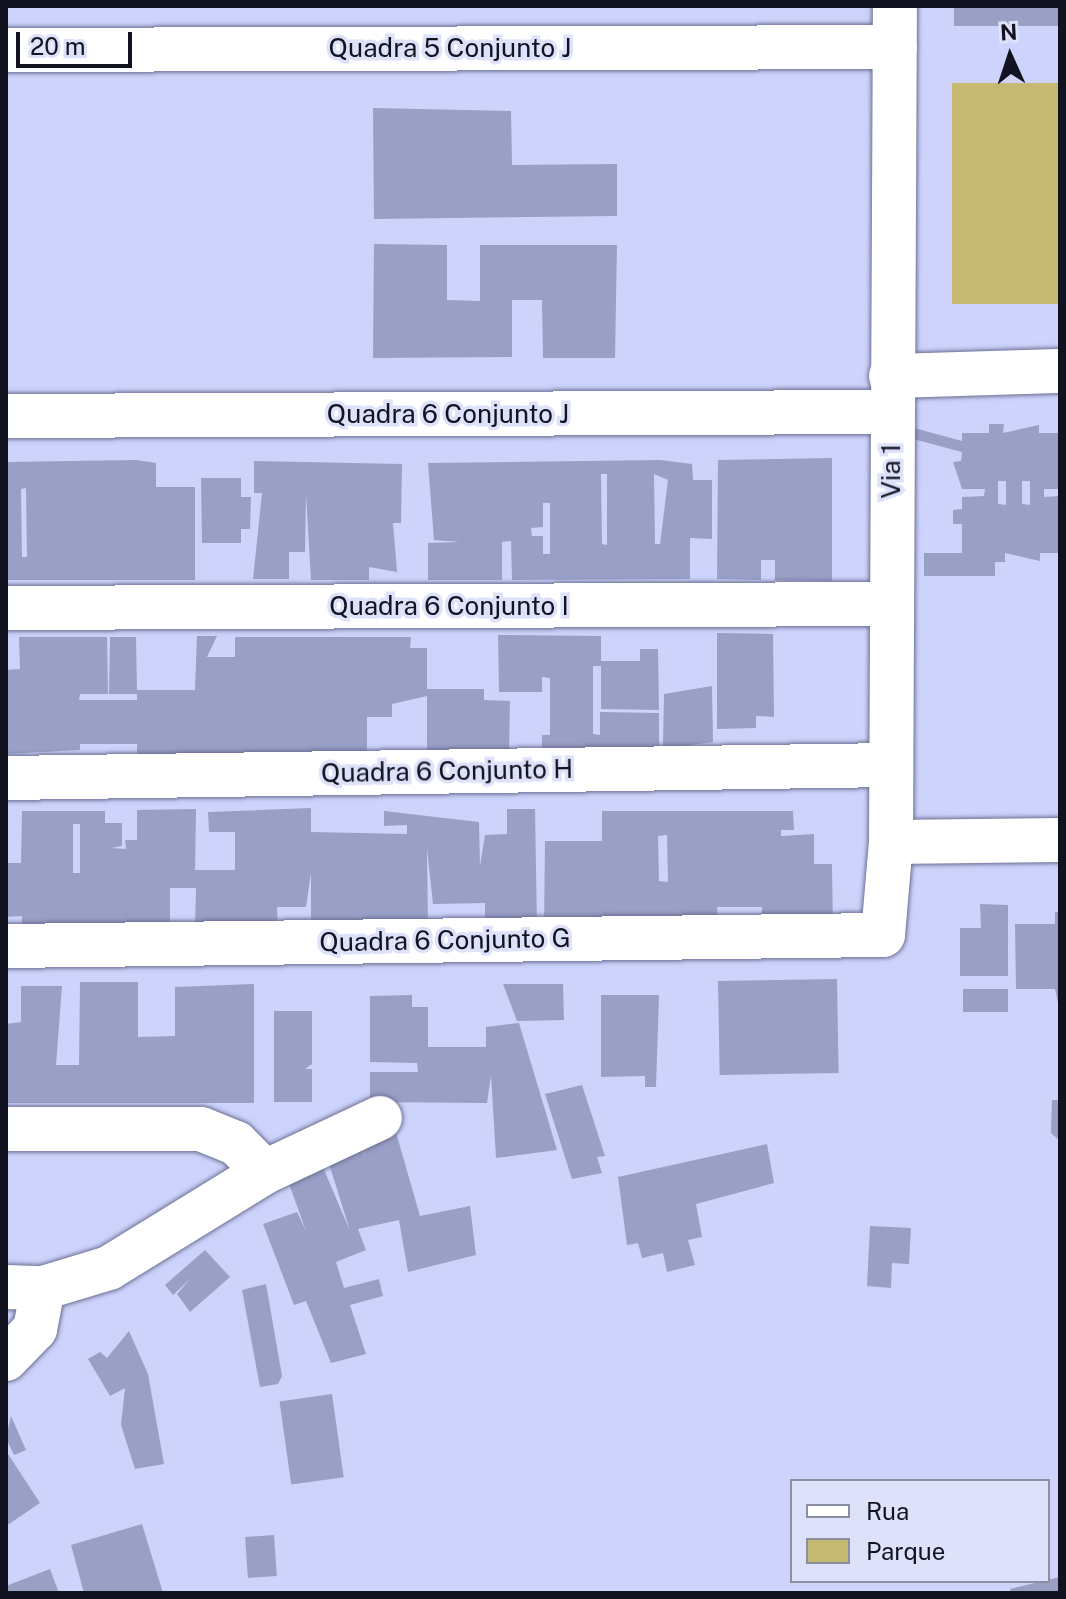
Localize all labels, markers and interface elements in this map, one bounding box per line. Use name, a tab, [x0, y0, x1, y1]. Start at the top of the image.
scale bar	[20, 16, 136, 66]
north arrow	[970, 16, 1050, 96]
text: N	[999, 19, 1018, 45]
text: 20 m	[30, 32, 86, 60]
street label: Quadra 5 Conjunto J	[329, 32, 571, 64]
street label: Quadra 6 Conjunto J	[327, 398, 569, 430]
street label: Via 1	[875, 443, 907, 499]
street label: Quadra 6 Conjunto I	[329, 590, 569, 622]
street label: Quadra 6 Conjunto H	[321, 753, 573, 789]
street label: Quadra 6 Conjunto G	[319, 922, 571, 958]
legend	[790, 1479, 1050, 1583]
text: Rua	[866, 1497, 909, 1525]
text: Parque	[866, 1537, 945, 1565]

